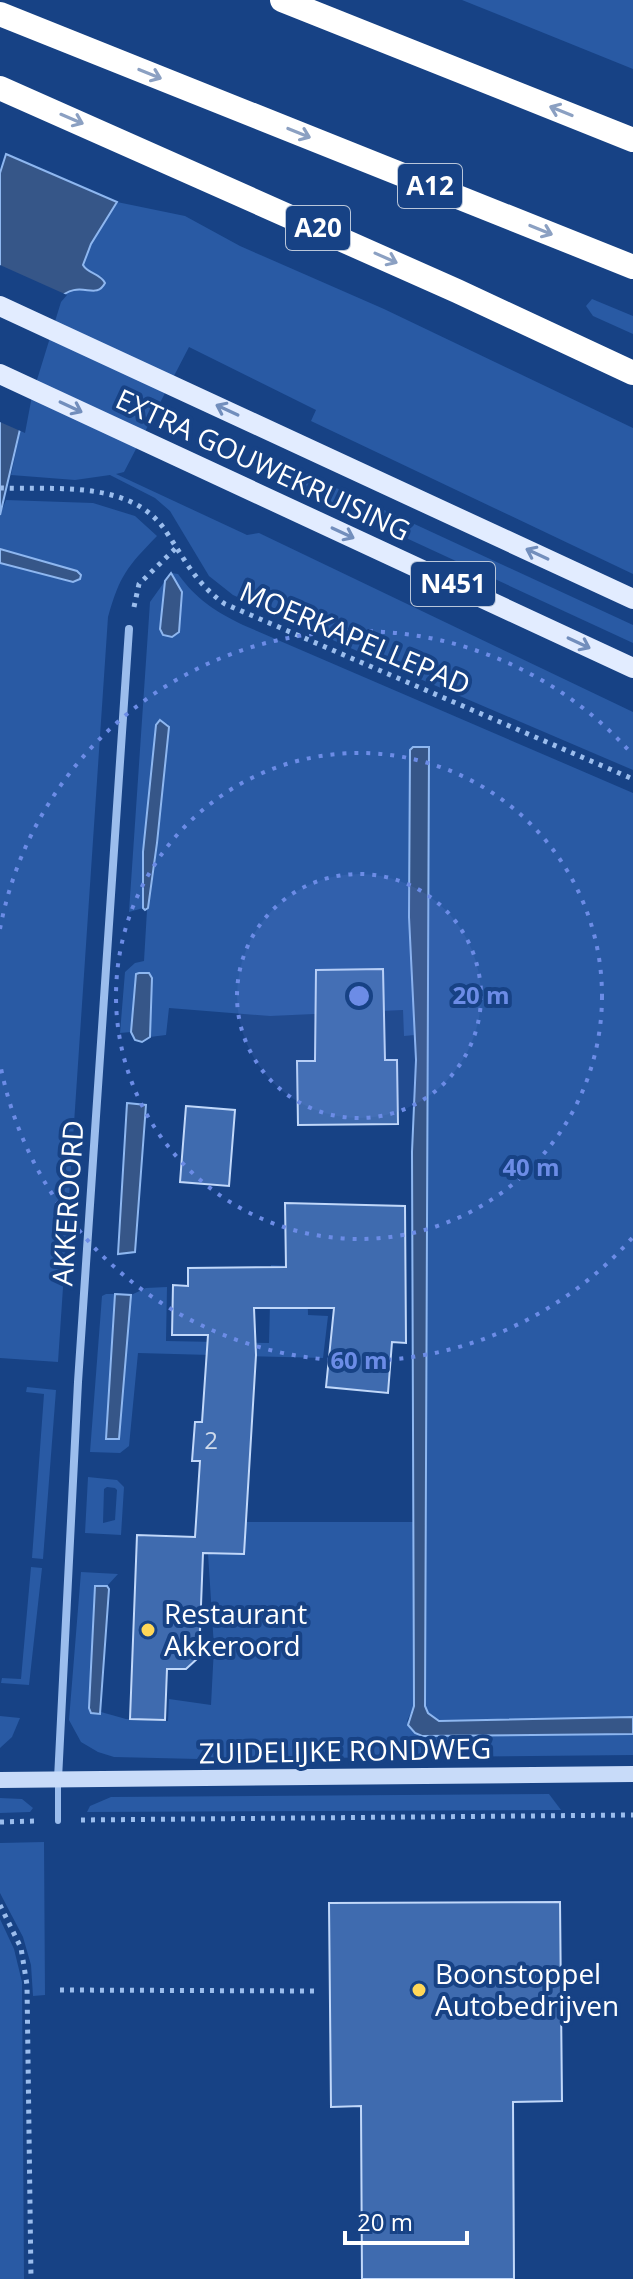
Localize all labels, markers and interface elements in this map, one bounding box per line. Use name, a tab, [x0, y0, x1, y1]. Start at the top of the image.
one-way arrow	[137, 68, 162, 82]
one-way arrow	[549, 103, 574, 118]
one-way arrow	[59, 112, 83, 127]
one-way arrow	[286, 127, 311, 142]
road number: A12	[398, 164, 462, 208]
road number: A20	[286, 206, 350, 250]
one-way arrow	[528, 224, 553, 238]
one-way arrow	[373, 252, 398, 267]
street label: EXTRA GOUWEKRUISING	[110, 379, 417, 549]
one-way arrow	[59, 400, 83, 415]
one-way arrow	[216, 402, 240, 417]
one-way arrow	[331, 526, 355, 541]
one-way arrow	[525, 546, 549, 561]
road number: N451	[411, 562, 495, 606]
street label: MOERKAPELLEPAD	[234, 571, 476, 703]
one-way arrow	[566, 636, 590, 651]
text: 20 m	[452, 978, 510, 1011]
centre of rings	[345, 982, 373, 1010]
street label: AKKEROORD	[42, 1119, 92, 1287]
text: 40 m	[502, 1150, 560, 1183]
text: 60 m	[330, 1343, 388, 1376]
house number: 2	[204, 1423, 218, 1456]
place label: Restaurant Akkeroord	[164, 1594, 307, 1664]
marker: Restaurant Akkeroord	[139, 1621, 157, 1639]
street label: ZUIDELIJKE RONDWEG	[199, 1728, 491, 1772]
place label: Boonstoppel Autobedrijven	[435, 1954, 619, 2024]
marker: Boonstoppel Autobedrijven	[410, 1981, 428, 1999]
scale bar	[345, 2195, 467, 2245]
text: 20 m	[357, 2205, 413, 2238]

